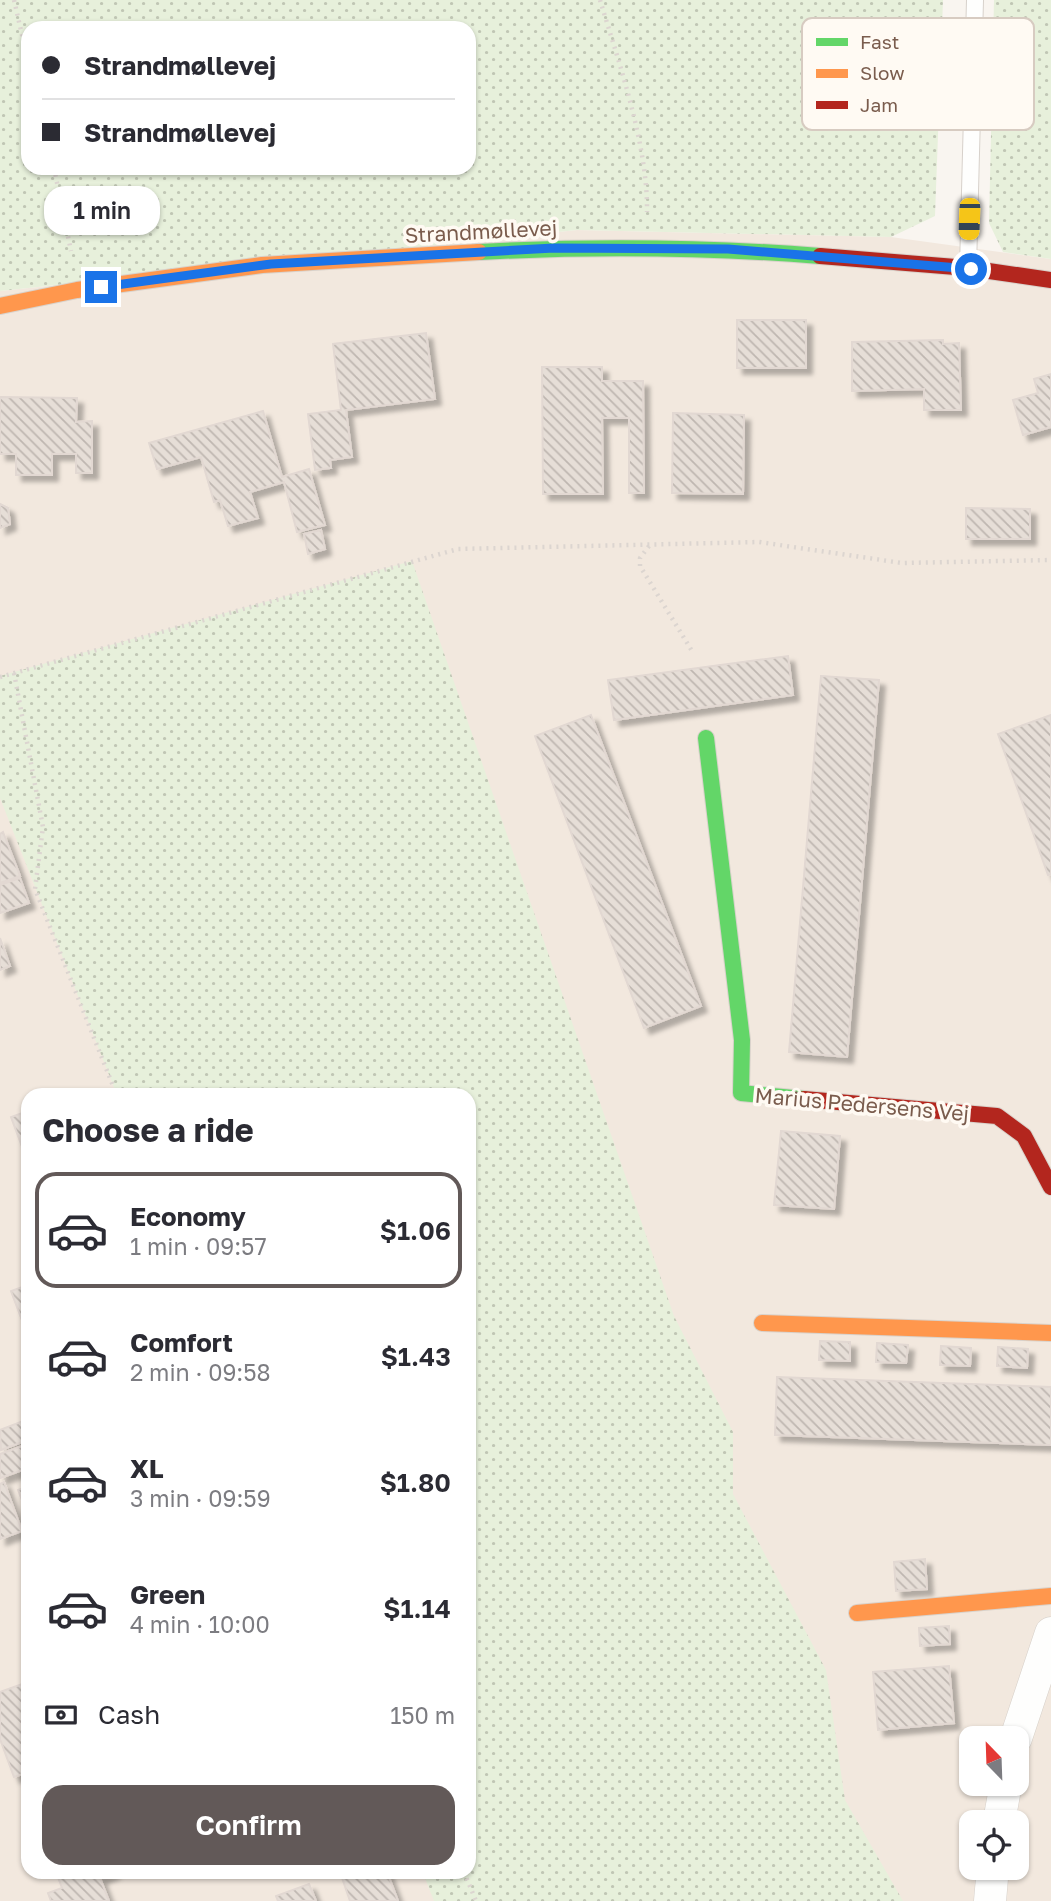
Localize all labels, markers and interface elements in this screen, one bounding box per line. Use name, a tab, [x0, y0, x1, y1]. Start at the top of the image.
legend	[802, 18, 1034, 130]
text: Fast	[860, 30, 899, 53]
text: Strandmøllevej	[84, 50, 276, 81]
text: Slow	[860, 61, 905, 84]
text: Jam	[860, 93, 898, 116]
text: Strandmøllevej	[84, 117, 276, 148]
callout: 1 min	[43, 186, 159, 234]
text: 1 min	[73, 196, 131, 224]
car	[958, 198, 981, 240]
street label: Strandmøllevej	[404, 214, 558, 248]
route start	[955, 253, 987, 285]
route end	[85, 271, 117, 303]
street label: Marius Pedersens Vej	[754, 1082, 970, 1126]
text: Choose a ride	[42, 1111, 254, 1149]
icon: car	[46, 1199, 109, 1262]
text: Economy	[130, 1201, 246, 1232]
text: $1.06	[380, 1215, 451, 1246]
text: 1 min · 09:57	[130, 1232, 267, 1260]
icon: car	[46, 1325, 109, 1388]
text: Comfort	[130, 1327, 233, 1358]
text: $1.43	[381, 1341, 451, 1372]
text: 2 min · 09:58	[130, 1358, 271, 1386]
icon: car	[46, 1451, 109, 1514]
text: XL	[130, 1453, 164, 1484]
text: $1.80	[380, 1467, 451, 1498]
text: 3 min · 09:59	[130, 1484, 271, 1512]
icon: car	[46, 1577, 109, 1640]
text: Green	[130, 1579, 205, 1610]
text: $1.14	[383, 1593, 451, 1624]
text: 4 min · 10:00	[130, 1610, 270, 1638]
icon: cash	[42, 1696, 80, 1734]
text: Cash	[98, 1699, 160, 1730]
text: 150 m	[390, 1701, 455, 1729]
north arrow	[959, 1726, 1029, 1796]
map controls	[959, 1726, 1029, 1880]
button: Confirm	[42, 1785, 455, 1865]
button: locate	[959, 1810, 1029, 1880]

